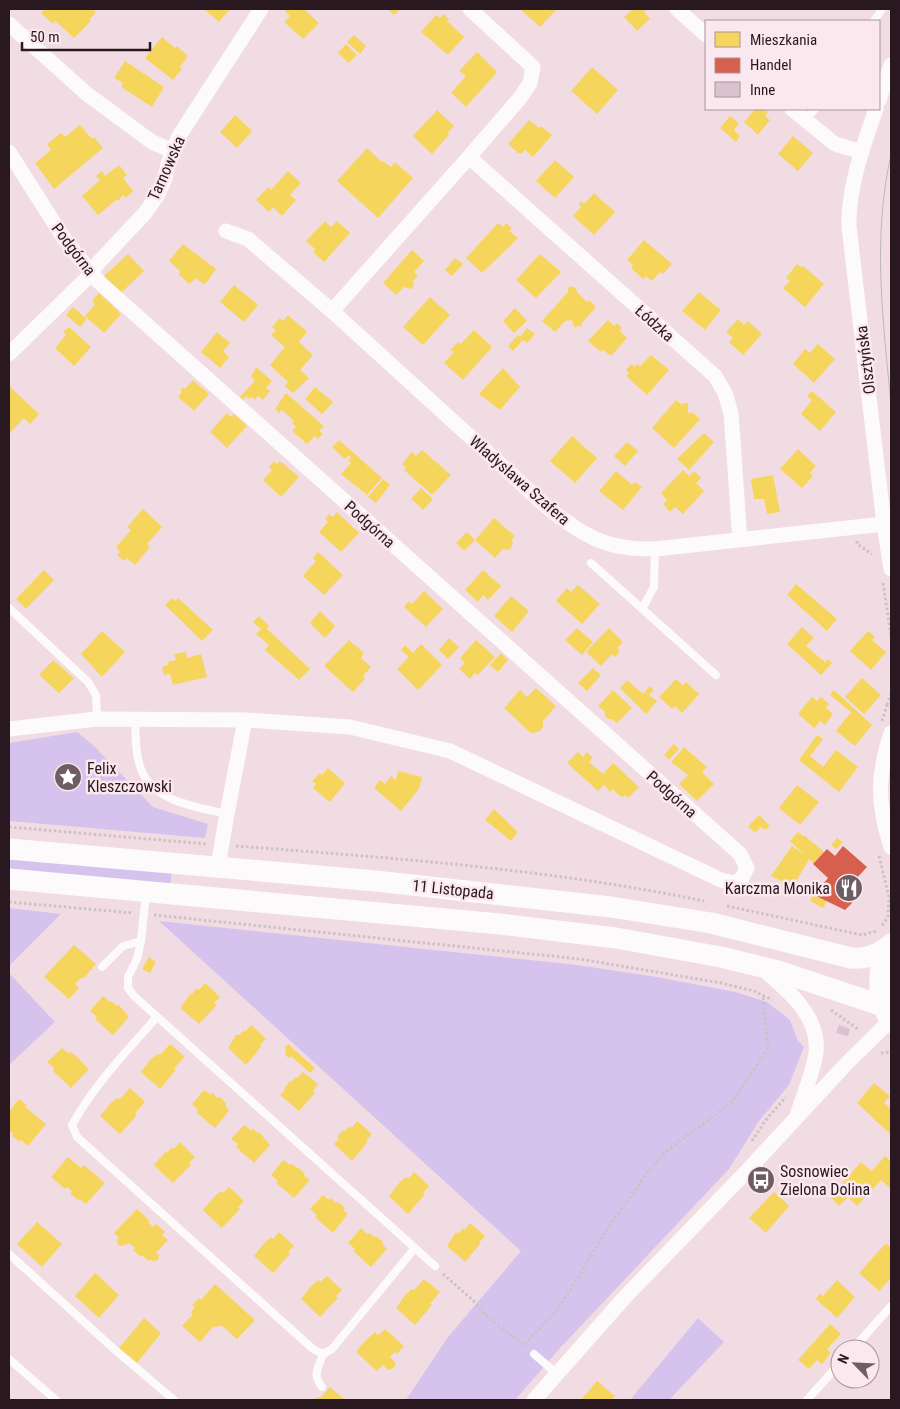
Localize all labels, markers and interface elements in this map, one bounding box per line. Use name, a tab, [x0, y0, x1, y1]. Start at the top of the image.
scale bar	[22, 20, 150, 52]
legend	[705, 20, 880, 110]
text: 50 m	[30, 28, 60, 46]
text: Mieszkania	[750, 31, 817, 49]
text: Handel	[750, 56, 792, 74]
text: Inne	[750, 81, 775, 99]
street label: Tarnowska	[144, 133, 189, 203]
street label: Podgórna	[48, 219, 100, 279]
street label: Łódzka	[631, 301, 678, 346]
street label: Olsztyńska	[852, 325, 879, 395]
street label: Władysława Szafera	[466, 432, 574, 529]
street label: Podgórna	[341, 497, 399, 552]
place label: Felix Kleszczowski	[87, 759, 172, 796]
place icon: Felix Kleszczowski	[53, 762, 83, 792]
street label: Podgórna	[643, 767, 701, 822]
restaurant icon: Karczma Monika	[834, 873, 864, 903]
street label: 11 Listopada	[411, 876, 495, 903]
place label: Karczma Monika	[725, 879, 830, 898]
place label: Sosnowiec Zielona Dolina	[780, 1162, 870, 1199]
bus stop icon: Sosnowiec Zielona Dolina	[746, 1165, 776, 1195]
north arrow	[830, 1339, 880, 1389]
text: N	[834, 1352, 852, 1366]

